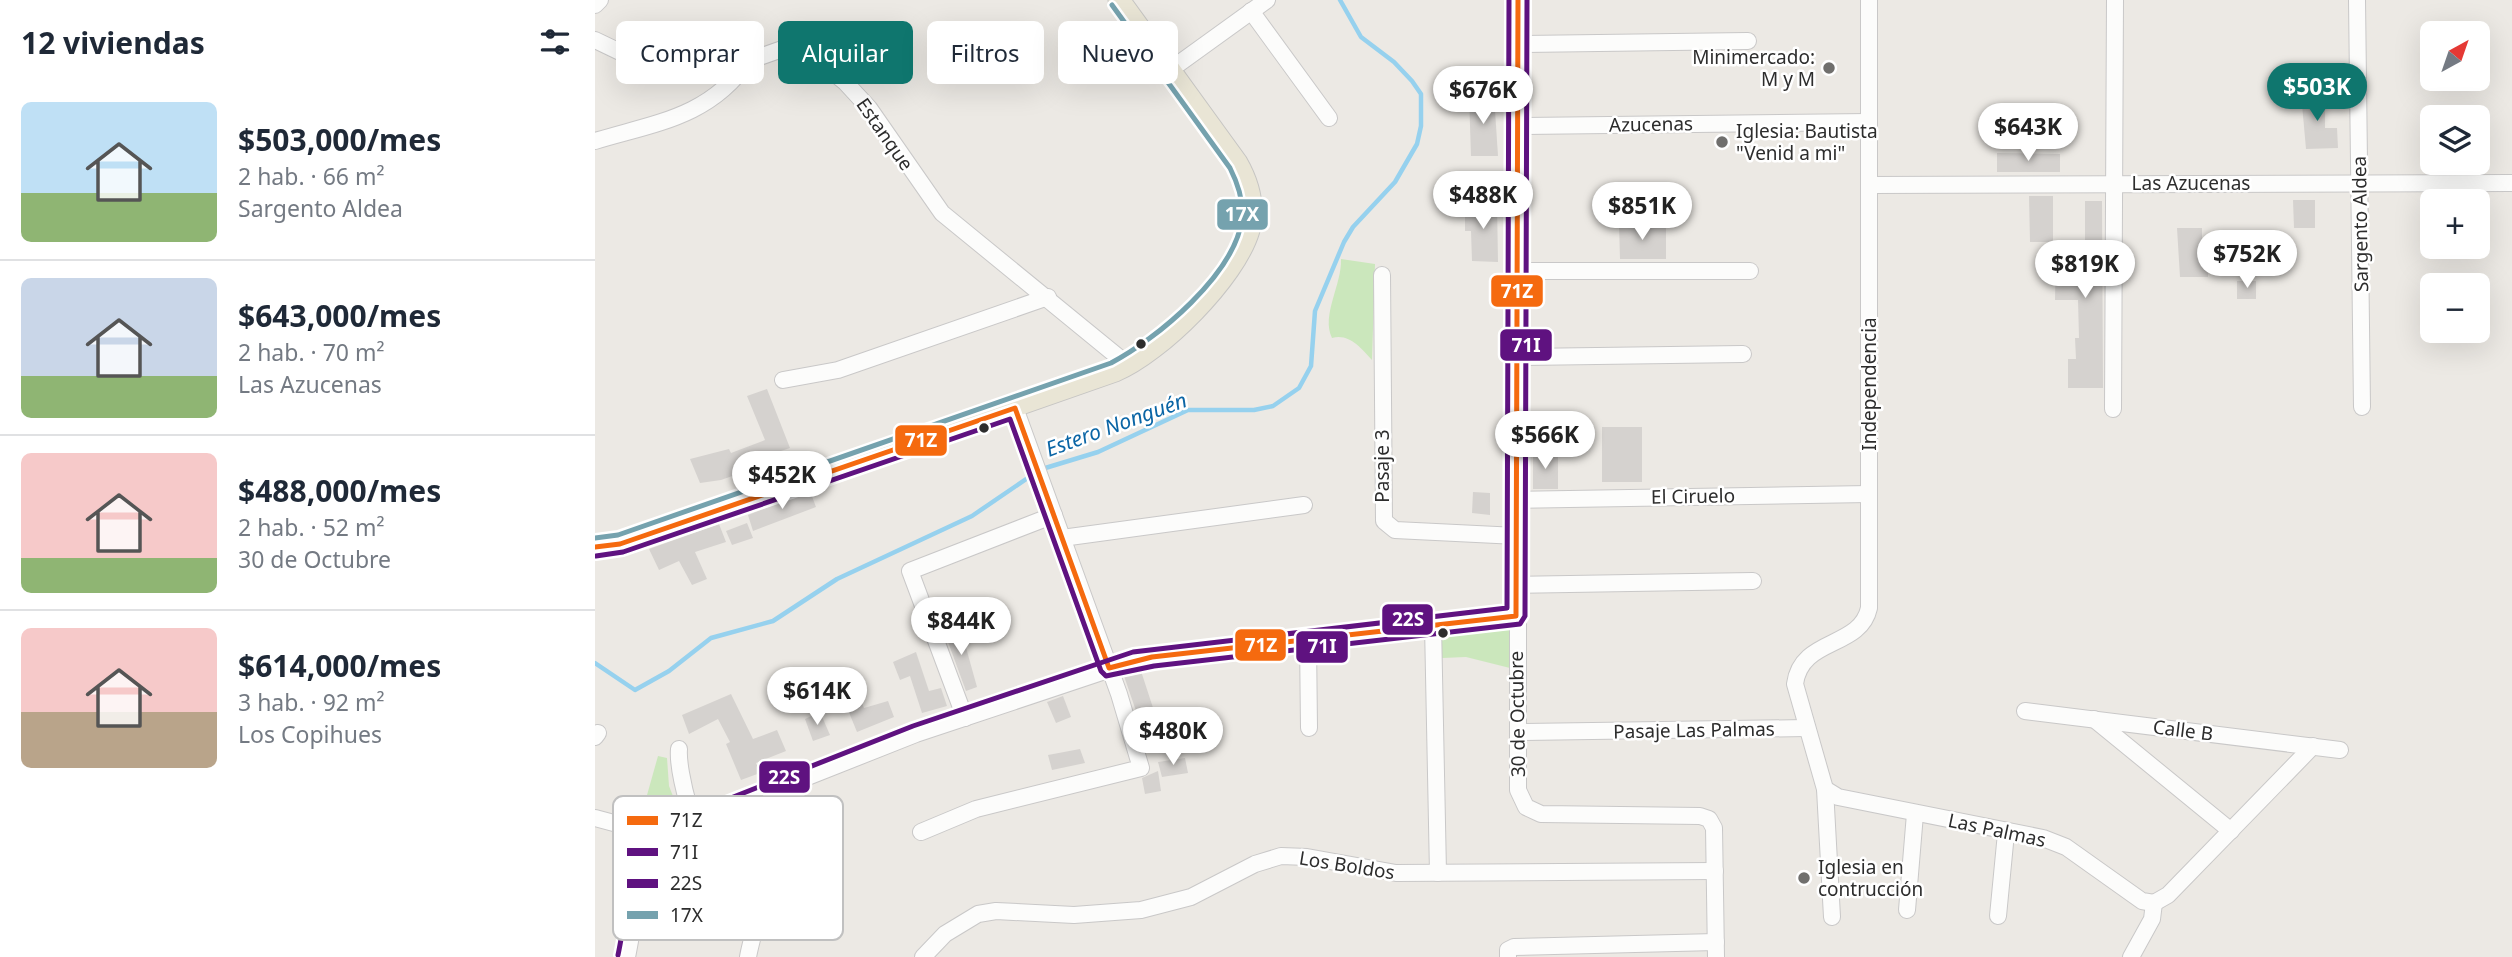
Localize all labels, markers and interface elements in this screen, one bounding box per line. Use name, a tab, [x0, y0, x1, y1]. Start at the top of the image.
chip: Comprar	[616, 21, 764, 84]
chip: Alquilar	[778, 21, 913, 84]
chip: Filtros	[927, 21, 1044, 84]
chip: Nuevo	[1058, 21, 1178, 84]
north arrow	[2420, 21, 2490, 91]
map controls	[2420, 21, 2490, 343]
text: 12 viviendas	[21, 22, 205, 63]
icon: filters	[536, 23, 574, 61]
place label: Minimercado: M y M	[1692, 44, 1815, 92]
marker: Minimercado: M y M	[1821, 60, 1837, 76]
pin: $503K	[2268, 64, 2366, 123]
pin: $676K	[1434, 66, 1532, 126]
text: $503K	[2283, 70, 2351, 102]
text: $676K	[1449, 73, 1517, 105]
street label: Estanque	[851, 93, 919, 175]
pin: $643K	[1979, 104, 2077, 163]
button: layers	[2420, 105, 2490, 175]
street label: Azucenas	[1609, 110, 1693, 138]
text: $643K	[1994, 110, 2062, 142]
place label: Iglesia: Bautista "Venid a mi"	[1736, 118, 1878, 166]
text: $503,000/mes	[238, 119, 441, 160]
icon: home	[77, 130, 161, 214]
marker: Iglesia: Bautista "Venid a mi"	[1714, 134, 1730, 150]
street label: Sargento Aldea	[2346, 156, 2374, 292]
text: 2 hab. · 66 m²	[238, 160, 385, 192]
street label: Las Azucenas	[2132, 170, 2250, 196]
pin: $488K	[1434, 172, 1532, 231]
text: $488K	[1449, 178, 1517, 210]
pin: $851K	[1593, 182, 1691, 242]
text: $851K	[1608, 189, 1676, 221]
button: +	[2420, 189, 2490, 259]
text: Sargento Aldea	[238, 192, 403, 224]
line badge: 17X	[1216, 198, 1269, 231]
text: 17X	[1225, 201, 1260, 227]
pin: $752K	[2198, 230, 2296, 290]
text: $752K	[2213, 237, 2281, 269]
pin: $819K	[2036, 240, 2134, 300]
text: $819K	[2051, 247, 2119, 279]
button: −	[2420, 273, 2490, 343]
line badge: 71Z	[1490, 274, 1544, 308]
text: 71Z	[1501, 278, 1533, 304]
text: $643,000/mes	[238, 295, 441, 336]
icon: home	[77, 306, 161, 390]
street label: Independencia	[1856, 317, 1882, 451]
line badge: 71I	[1499, 328, 1553, 362]
text: 71I	[1511, 332, 1541, 358]
text: 2 hab. · 70 m²	[238, 336, 385, 368]
unlabelled marker	[1134, 337, 1148, 351]
text: Las Azucenas	[238, 368, 382, 400]
water label: Estero Nonguén	[1042, 385, 1190, 463]
pin: $566K	[1496, 412, 1594, 471]
text: $566K	[1511, 418, 1579, 450]
unlabelled marker	[977, 421, 991, 435]
line badge: 71Z	[894, 424, 948, 457]
text: 71Z	[905, 427, 937, 453]
street label: Pasaje 3	[1369, 429, 1395, 503]
pin: $452K	[733, 452, 831, 511]
text: $452K	[748, 458, 816, 490]
text: $488,000/mes	[238, 470, 441, 511]
icon: home	[77, 481, 161, 565]
street label: El Ciruelo	[1651, 482, 1735, 510]
text: 2 hab. · 52 m²	[238, 511, 385, 543]
text: 30 de Octubre	[238, 543, 391, 575]
pin: $844K	[912, 598, 1010, 657]
line badge: 22S	[1381, 603, 1434, 636]
text: $844K	[927, 604, 995, 636]
text: 22S	[1392, 606, 1424, 632]
unlabelled marker	[1436, 626, 1450, 640]
line badge: 71Z	[1234, 628, 1287, 662]
line badge: 71I	[1295, 630, 1349, 664]
text: 71Z	[1245, 632, 1277, 658]
text: 71I	[1307, 633, 1337, 659]
text: $614,000/mes	[238, 645, 441, 686]
street label: 30 de Octubre	[1503, 651, 1531, 777]
icon: home	[77, 656, 161, 740]
pin: $614K	[768, 668, 866, 727]
text: $614K	[783, 674, 851, 706]
text: 3 hab. · 92 m²	[238, 686, 385, 718]
pin: $480K	[1124, 708, 1222, 767]
street label: Calle B	[2151, 713, 2215, 747]
text: $480K	[1139, 714, 1207, 746]
street label: Pasaje Las Palmas	[1613, 716, 1775, 744]
text: Los Copihues	[238, 718, 382, 750]
line badge: 22S	[758, 760, 811, 794]
text: 22S	[768, 764, 800, 790]
legend	[613, 796, 843, 940]
text: 71Z	[670, 807, 703, 833]
street label: Las Palmas	[1946, 807, 2048, 853]
text: 71I	[670, 839, 698, 865]
street label: Los Boldos	[1297, 845, 1397, 885]
place label: Iglesia en contrucción	[1818, 854, 1923, 902]
text: 22S	[670, 870, 702, 896]
marker: Iglesia en contrucción	[1796, 870, 1812, 886]
text: 17X	[670, 902, 704, 928]

